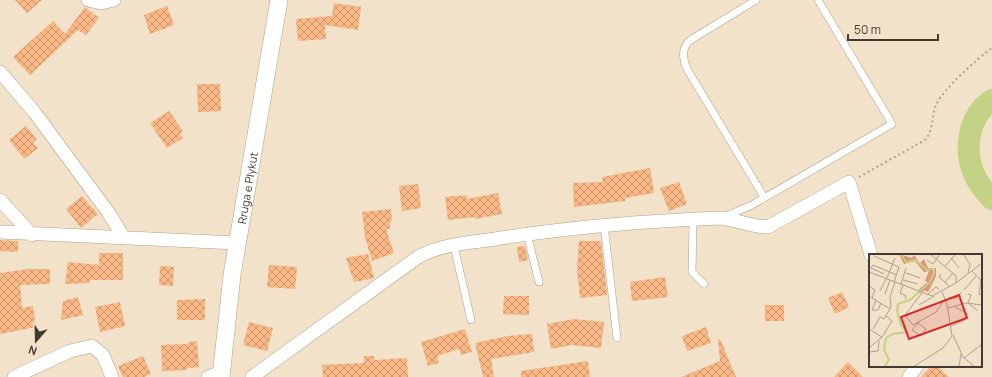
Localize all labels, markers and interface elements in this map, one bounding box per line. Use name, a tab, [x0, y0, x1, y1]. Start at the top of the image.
scale bar	[848, 16, 938, 42]
text: 50 m	[854, 21, 881, 38]
street label: Rruga e Plykut	[233, 151, 260, 225]
inset map	[869, 254, 982, 367]
north arrow	[16, 321, 56, 361]
text: N	[26, 342, 39, 359]

